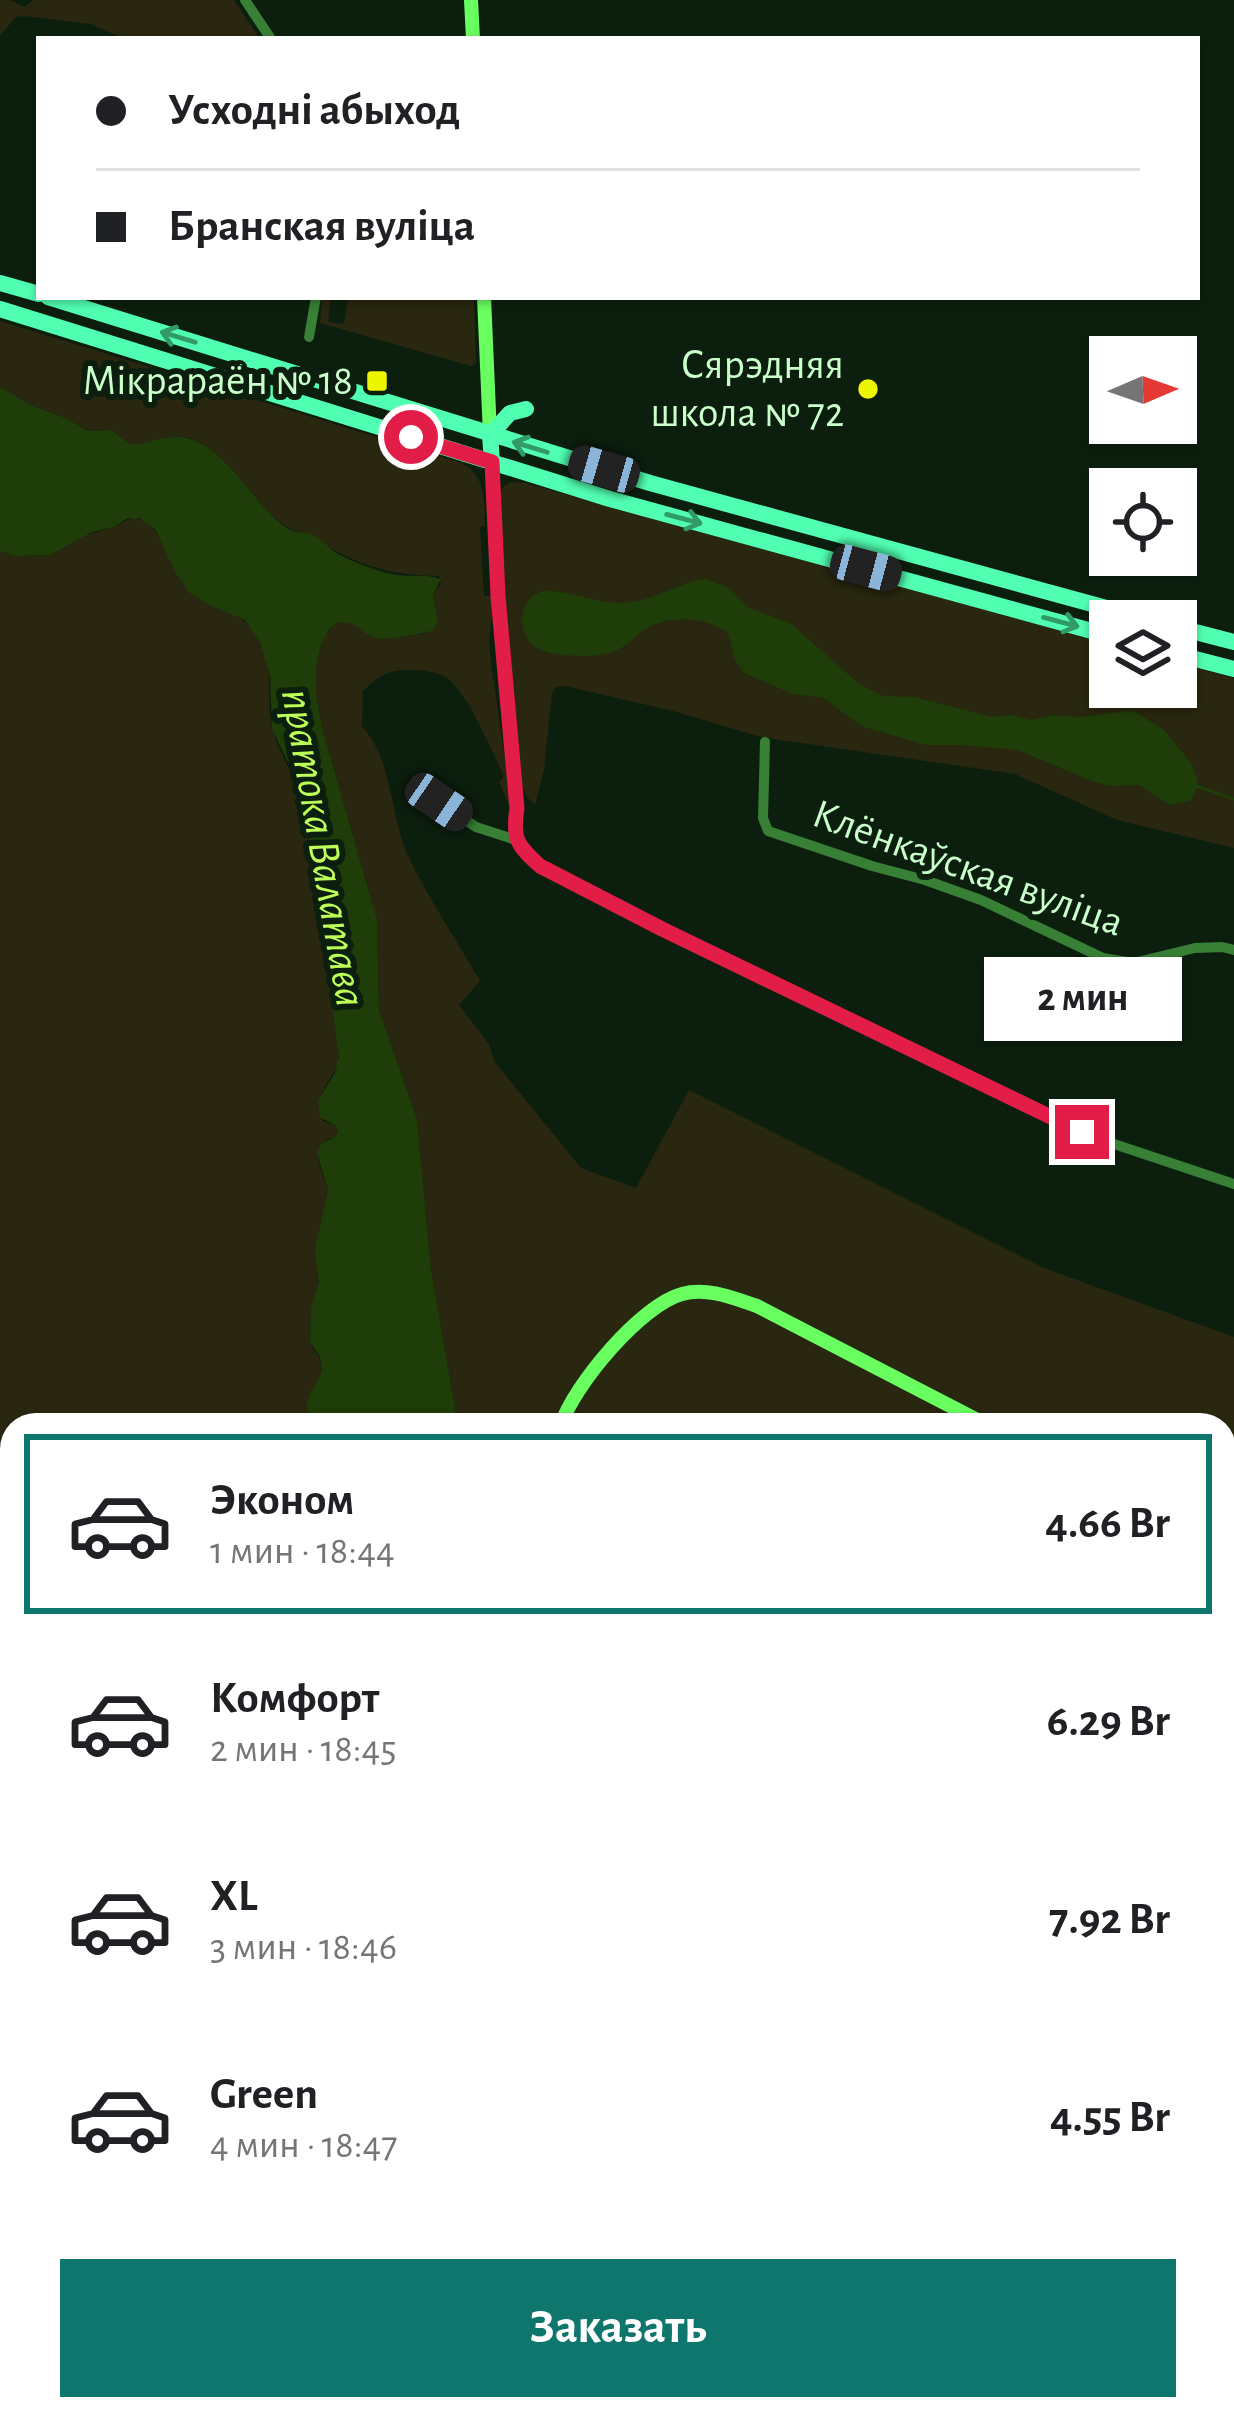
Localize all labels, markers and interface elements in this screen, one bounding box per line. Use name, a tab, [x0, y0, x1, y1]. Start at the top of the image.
text: Усходні абыход	[168, 88, 460, 133]
text: Бранская вуліца	[168, 204, 475, 249]
one-way arrow	[160, 325, 198, 347]
north arrow	[1089, 336, 1197, 444]
map controls	[1089, 336, 1197, 708]
place label: Сярэдняя школа № 72	[650, 344, 844, 434]
place label: Мікрараён № 18	[82, 360, 353, 402]
marker: Мікрараён № 18	[364, 368, 390, 394]
marker: Сярэдняя школа № 72	[855, 376, 881, 402]
route start	[384, 410, 438, 464]
one-way arrow	[512, 435, 550, 457]
car	[564, 442, 644, 496]
button: locate	[1089, 468, 1197, 576]
one-way arrow	[665, 510, 703, 532]
car	[827, 541, 905, 595]
button: layers	[1089, 600, 1197, 708]
one-way arrow	[1041, 613, 1079, 635]
water label: пратока Валатава	[273, 686, 373, 1010]
car	[399, 767, 479, 837]
street label: Клёнкаўская вуліца	[807, 792, 1129, 944]
callout: 2 мин	[983, 958, 1181, 1042]
text: 2 мин	[1037, 979, 1129, 1018]
route end	[1055, 1105, 1109, 1159]
icon: car	[66, 1470, 174, 1578]
text: Эконом	[210, 1478, 354, 1523]
text: 4.66 Br	[1045, 1501, 1170, 1546]
text: 1 мин · 18:44	[210, 1532, 395, 1571]
icon: car	[66, 1668, 174, 1776]
text: Комфорт	[210, 1676, 379, 1721]
text: 6.29 Br	[1047, 1699, 1170, 1744]
text: 2 мин · 18:45	[210, 1730, 397, 1769]
icon: car	[66, 1866, 174, 1974]
text: XL	[210, 1874, 258, 1919]
text: 7.92 Br	[1049, 1897, 1170, 1942]
text: 3 мин · 18:46	[210, 1928, 397, 1967]
icon: car	[66, 2064, 174, 2172]
text: Green	[210, 2072, 318, 2117]
text: 4.55 Br	[1050, 2095, 1170, 2140]
text: 4 мин · 18:47	[210, 2126, 398, 2165]
button: Заказать	[60, 2259, 1176, 2397]

